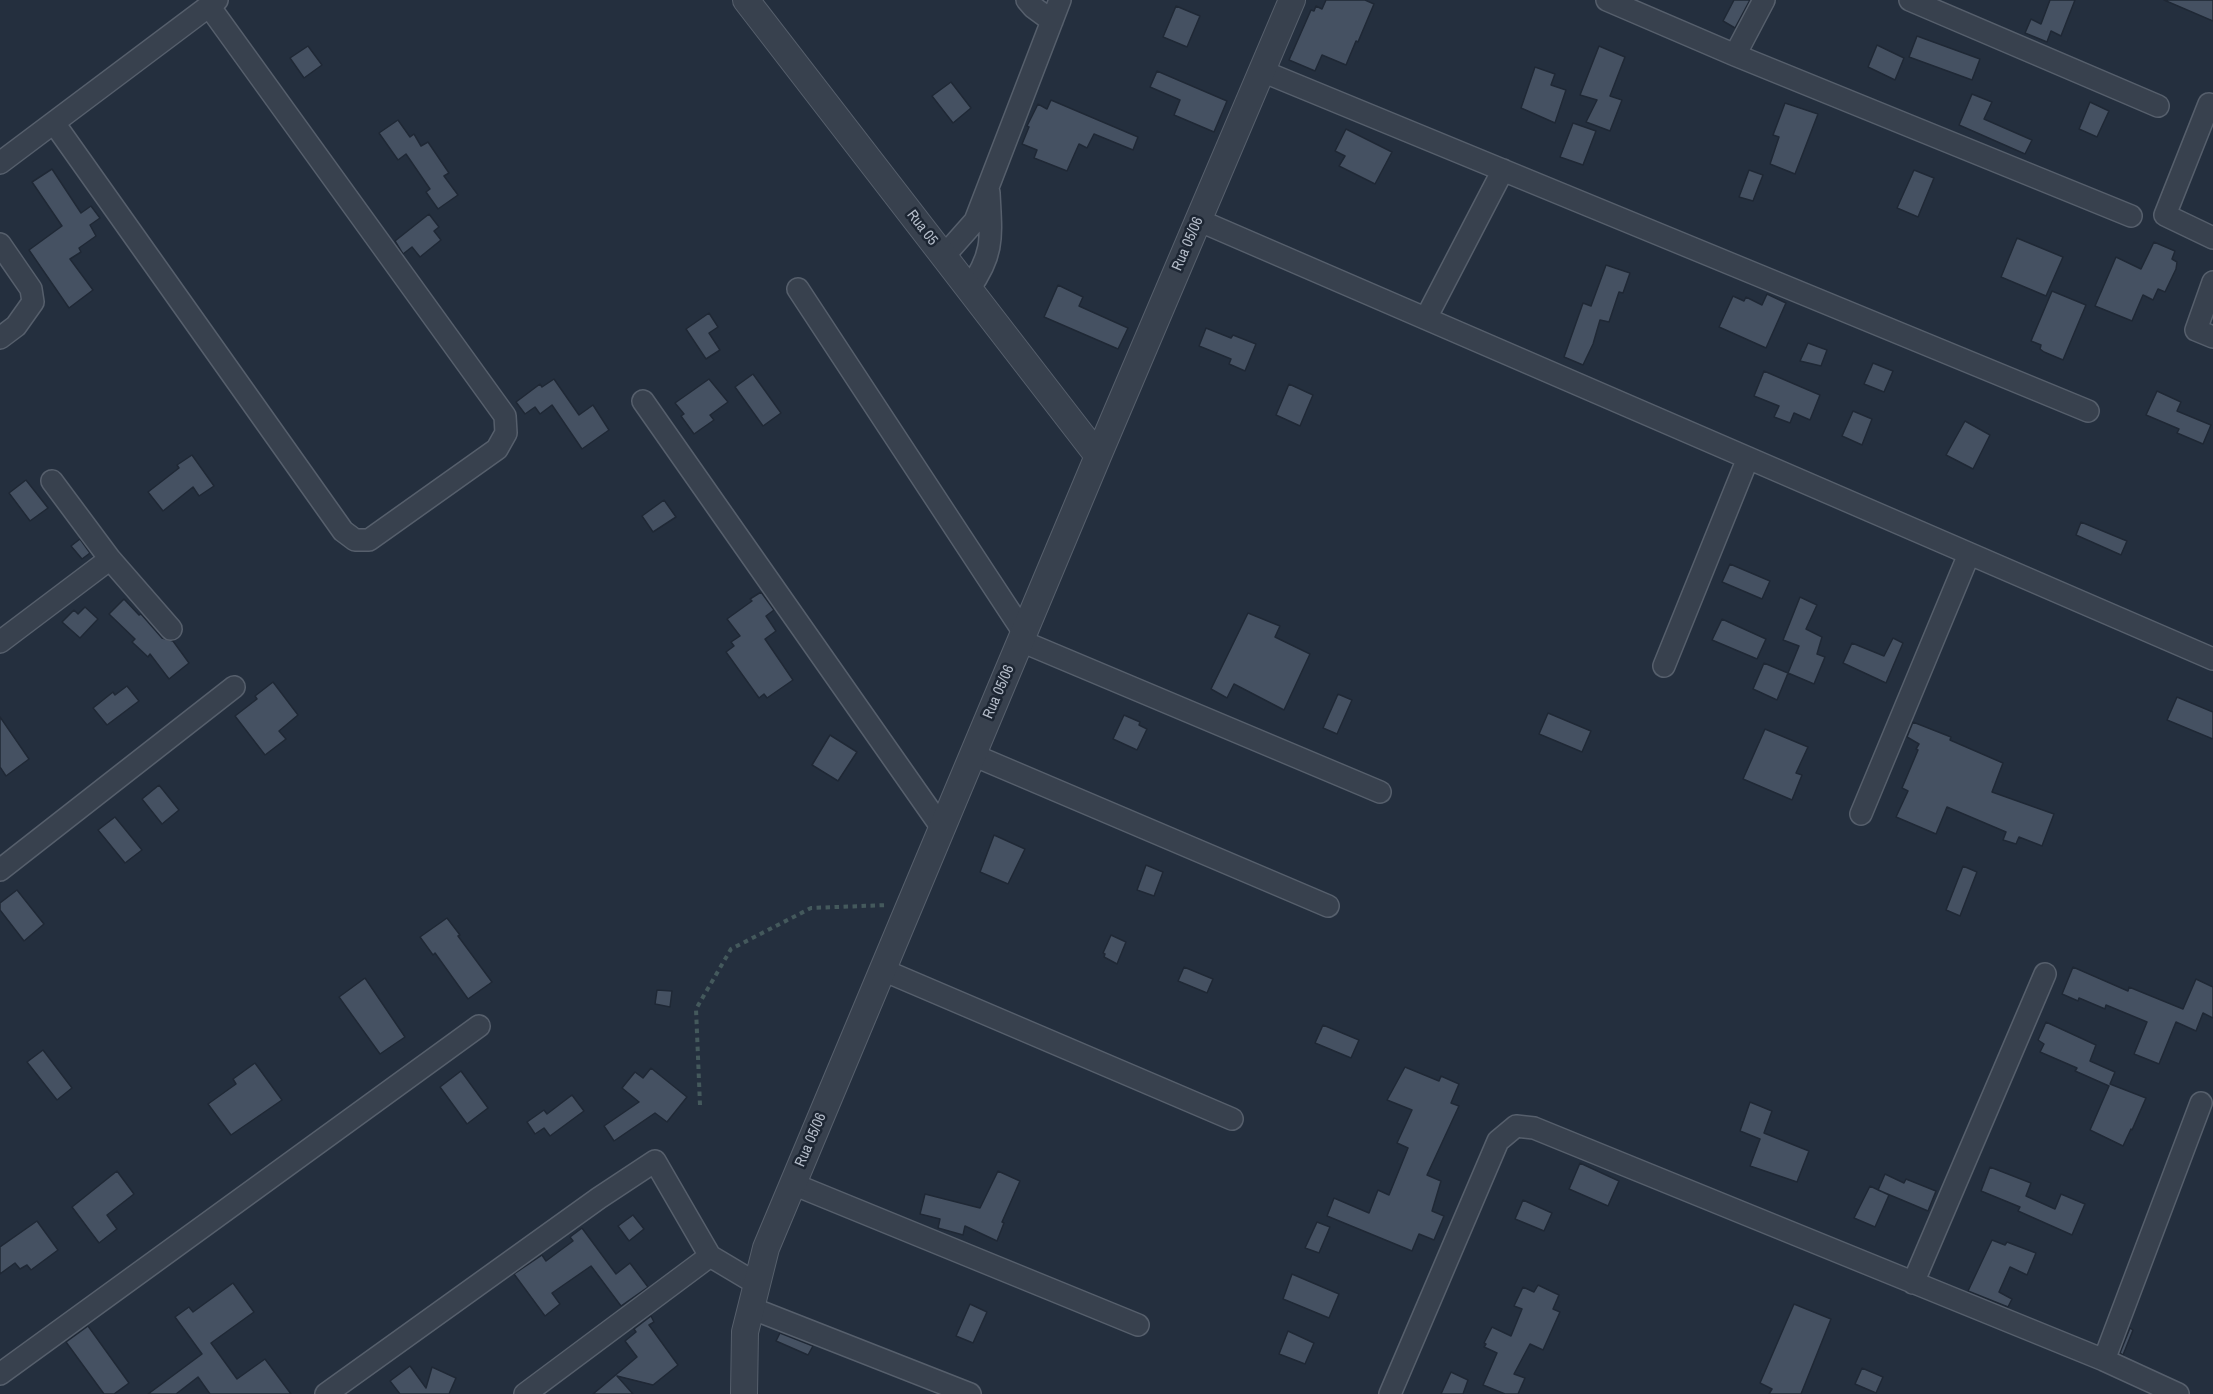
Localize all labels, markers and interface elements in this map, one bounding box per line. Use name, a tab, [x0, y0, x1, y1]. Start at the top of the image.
street label: Rua 05	[903, 207, 941, 249]
street label: Rua 05/06	[1169, 214, 1207, 274]
street label: Rua 05/06	[980, 662, 1018, 722]
street label: Rua 05/06	[792, 1110, 830, 1170]

